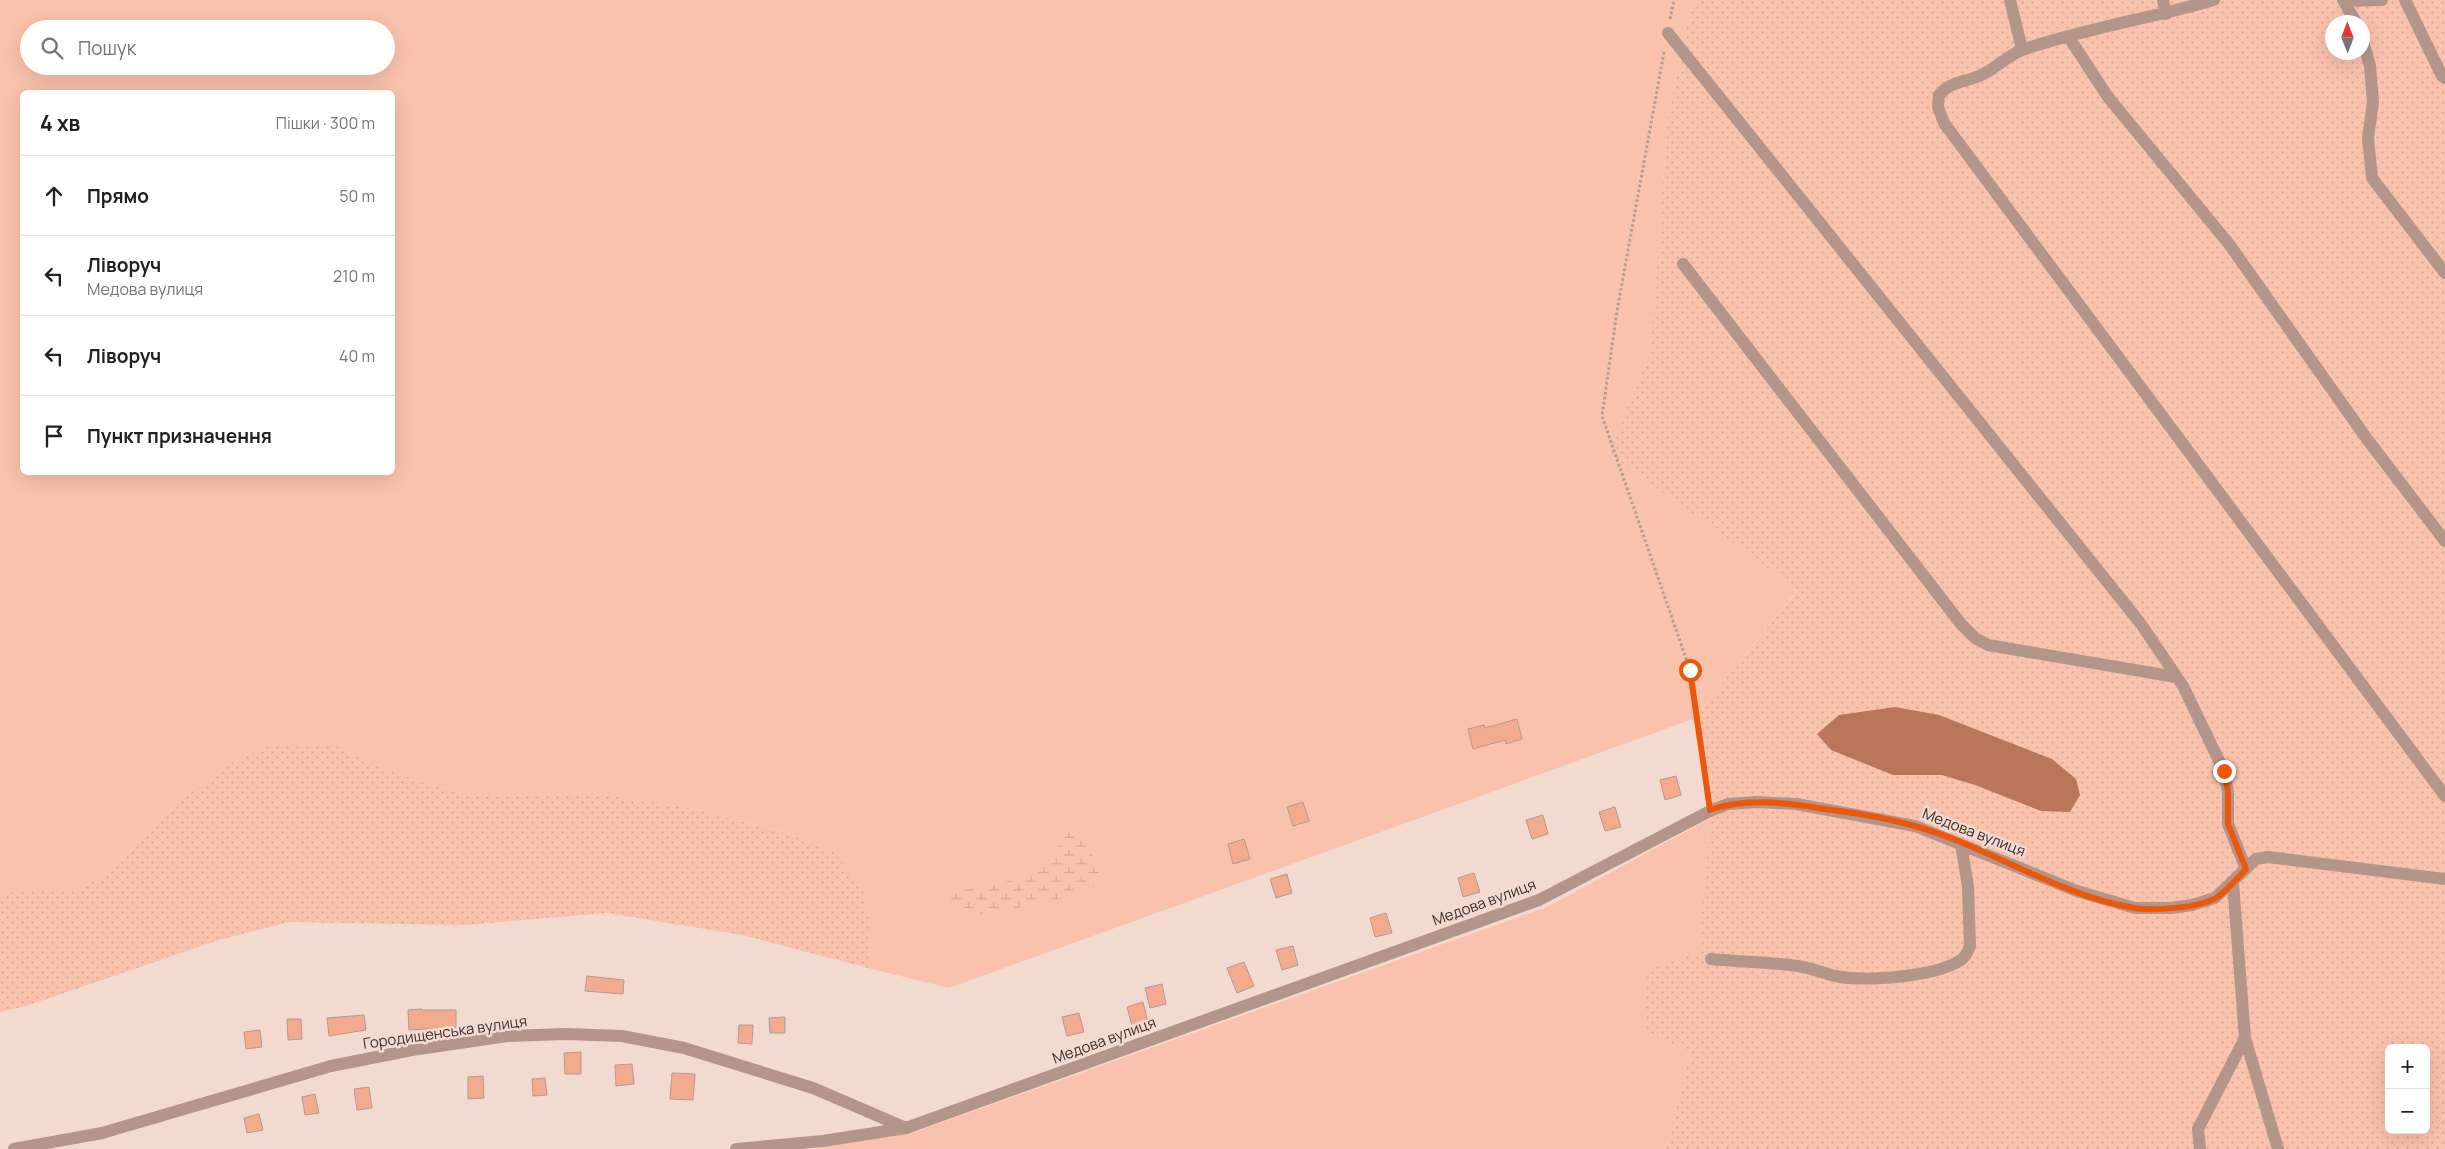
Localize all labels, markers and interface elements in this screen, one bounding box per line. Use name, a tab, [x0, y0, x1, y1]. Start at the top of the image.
north arrow	[2325, 15, 2370, 60]
search box	[20, 20, 395, 75]
icon: search	[38, 34, 66, 62]
text: Пошук	[78, 35, 136, 61]
text: 4 хв	[40, 109, 80, 137]
text: Пішки · 300 m	[276, 112, 375, 134]
icon: ahead	[40, 182, 68, 210]
text: Прямо	[87, 183, 149, 209]
text: 50 m	[339, 185, 375, 207]
text: Ліворуч	[87, 252, 161, 278]
icon: left	[40, 262, 68, 290]
text: 210 m	[333, 265, 375, 287]
text: Медова вулиця	[87, 278, 203, 300]
icon: left	[40, 342, 68, 370]
text: Ліворуч	[87, 343, 161, 369]
text: 40 m	[339, 345, 375, 367]
icon: arrive	[40, 422, 68, 450]
text: Пункт призначення	[87, 423, 272, 449]
route start	[1679, 659, 1702, 682]
route end	[2213, 760, 2236, 783]
street label: Медова вулиця	[1919, 803, 2029, 861]
street label: Медова вулиця	[1429, 874, 1539, 930]
street label: Городищенська вулиця	[362, 1010, 528, 1054]
street label: Медова вулиця	[1049, 1012, 1159, 1068]
map controls	[2385, 1044, 2430, 1134]
button: +	[2385, 1044, 2430, 1089]
button: −	[2385, 1089, 2430, 1134]

